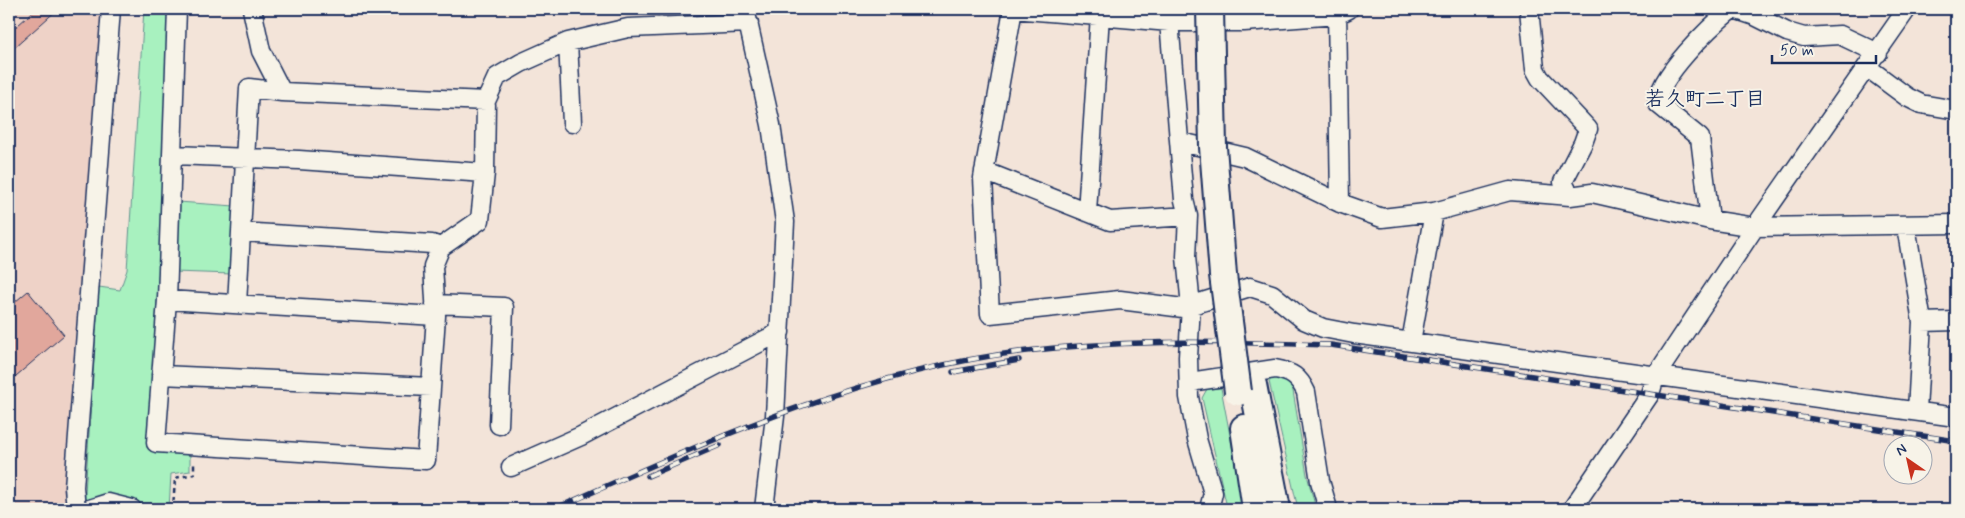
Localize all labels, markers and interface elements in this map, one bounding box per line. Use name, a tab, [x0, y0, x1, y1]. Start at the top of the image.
scale bar	[1772, 32, 1876, 64]
text: 50 m	[1780, 41, 1814, 61]
district label: 若久町二丁目	[1645, 86, 1765, 113]
north arrow	[1882, 436, 1932, 486]
text: N	[1892, 440, 1910, 460]

